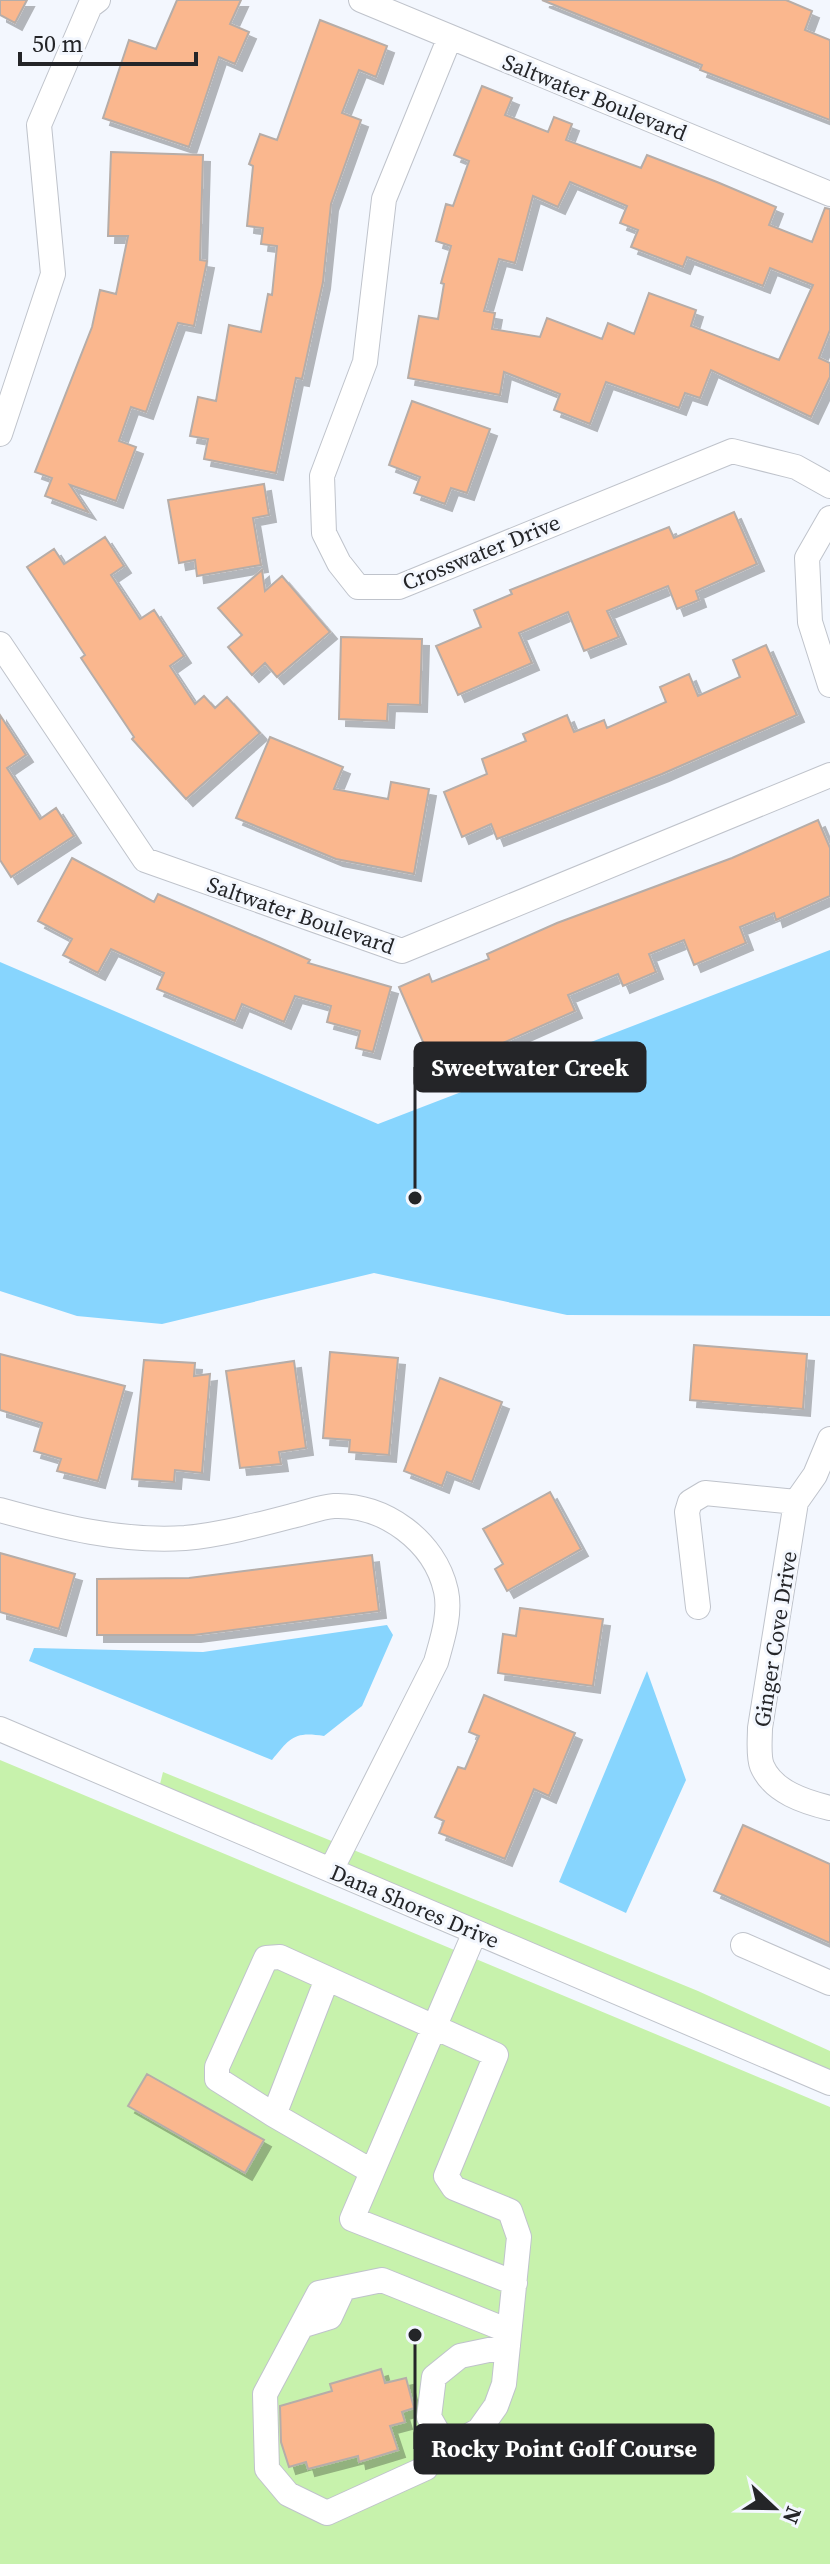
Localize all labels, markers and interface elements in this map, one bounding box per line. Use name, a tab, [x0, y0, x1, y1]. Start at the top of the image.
scale bar	[20, 16, 196, 66]
text: 50 m	[32, 27, 83, 60]
street label: Saltwater Boulevard	[498, 46, 692, 148]
street label: Crosswater Drive	[398, 507, 564, 597]
street label: Saltwater Boulevard	[203, 869, 399, 961]
callout: Sweetwater Creek	[415, 1043, 645, 1091]
text: Sweetwater Creek	[431, 1051, 629, 1084]
street label: Ginger Cove Drive	[746, 1549, 804, 1729]
street label: Dana Shores Drive	[326, 1857, 504, 1955]
callout: Rocky Point Golf Course	[415, 2425, 713, 2473]
text: Rocky Point Golf Course	[431, 2432, 697, 2465]
north arrow	[734, 2468, 814, 2548]
text: N	[776, 2502, 809, 2529]

